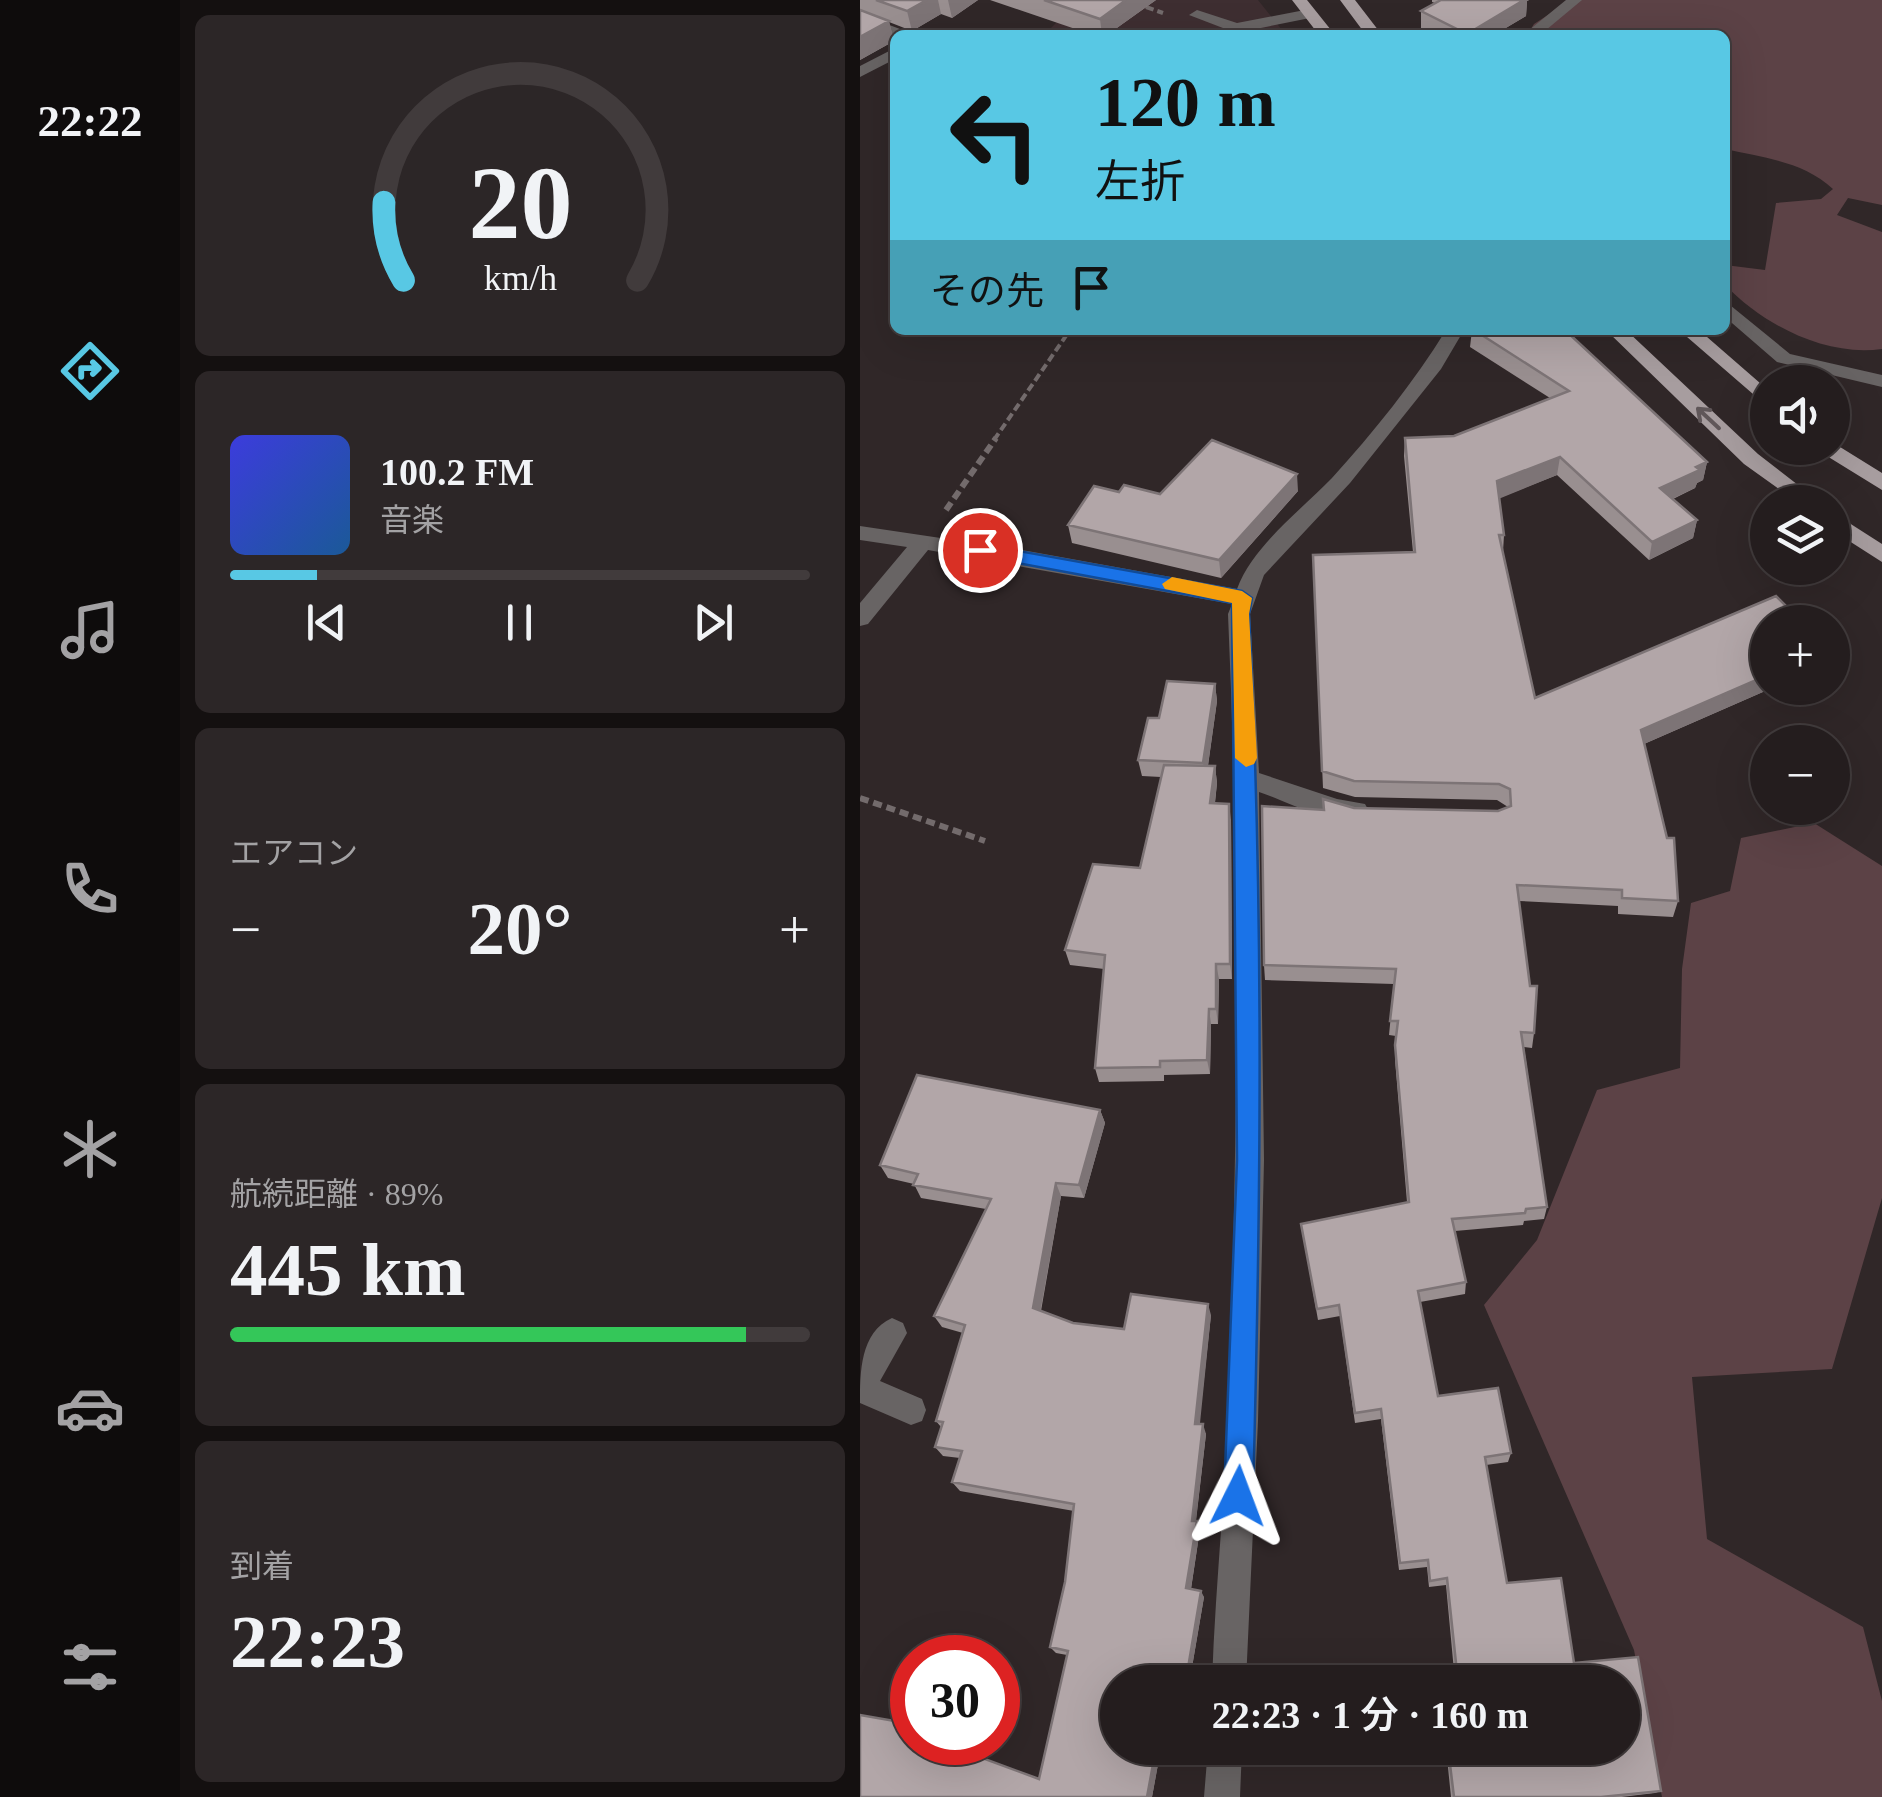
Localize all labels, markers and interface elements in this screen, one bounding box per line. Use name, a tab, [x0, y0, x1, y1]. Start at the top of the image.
text: 120 m	[1095, 64, 1276, 141]
icon: left	[930, 70, 1060, 200]
text: 22:22	[38, 96, 143, 146]
text: 20	[468, 145, 572, 260]
text: 左折	[1095, 157, 1185, 207]
text: km/h	[483, 258, 557, 298]
icon: arrive	[1064, 260, 1119, 315]
text: その先	[930, 270, 1044, 312]
icon: directions	[55, 336, 125, 406]
map controls	[1750, 365, 1850, 825]
button: sound	[1750, 365, 1850, 465]
one-way arrow	[1696, 407, 1721, 430]
text: 100.2 FM	[380, 451, 534, 493]
button: layers	[1750, 485, 1850, 585]
text: 音楽	[380, 502, 444, 538]
pin	[938, 508, 1023, 593]
icon: arrive	[953, 523, 1008, 578]
icon: music	[55, 595, 125, 665]
icon: previous	[299, 595, 354, 650]
icon: pause	[492, 595, 547, 650]
icon: next	[686, 595, 741, 650]
button: +	[1750, 605, 1850, 705]
button: −	[1750, 725, 1850, 825]
text: エアコン	[230, 835, 358, 871]
icon: phone	[55, 854, 125, 924]
text: 20°	[468, 887, 573, 970]
text: −	[230, 899, 261, 960]
text: +	[779, 899, 810, 960]
icon: climate	[55, 1114, 125, 1184]
text: 航続距離 · 89%	[230, 1176, 443, 1212]
text: 445 km	[230, 1228, 465, 1311]
icon: car	[55, 1373, 125, 1443]
position arrow	[1186, 1444, 1290, 1548]
text: 到着	[230, 1548, 294, 1584]
text: 22:23	[230, 1600, 405, 1683]
icon: filters	[55, 1632, 125, 1702]
speed limit sign: 30	[890, 1635, 1020, 1765]
text: 22:23 · 1 分 · 160 m	[1212, 1694, 1528, 1736]

